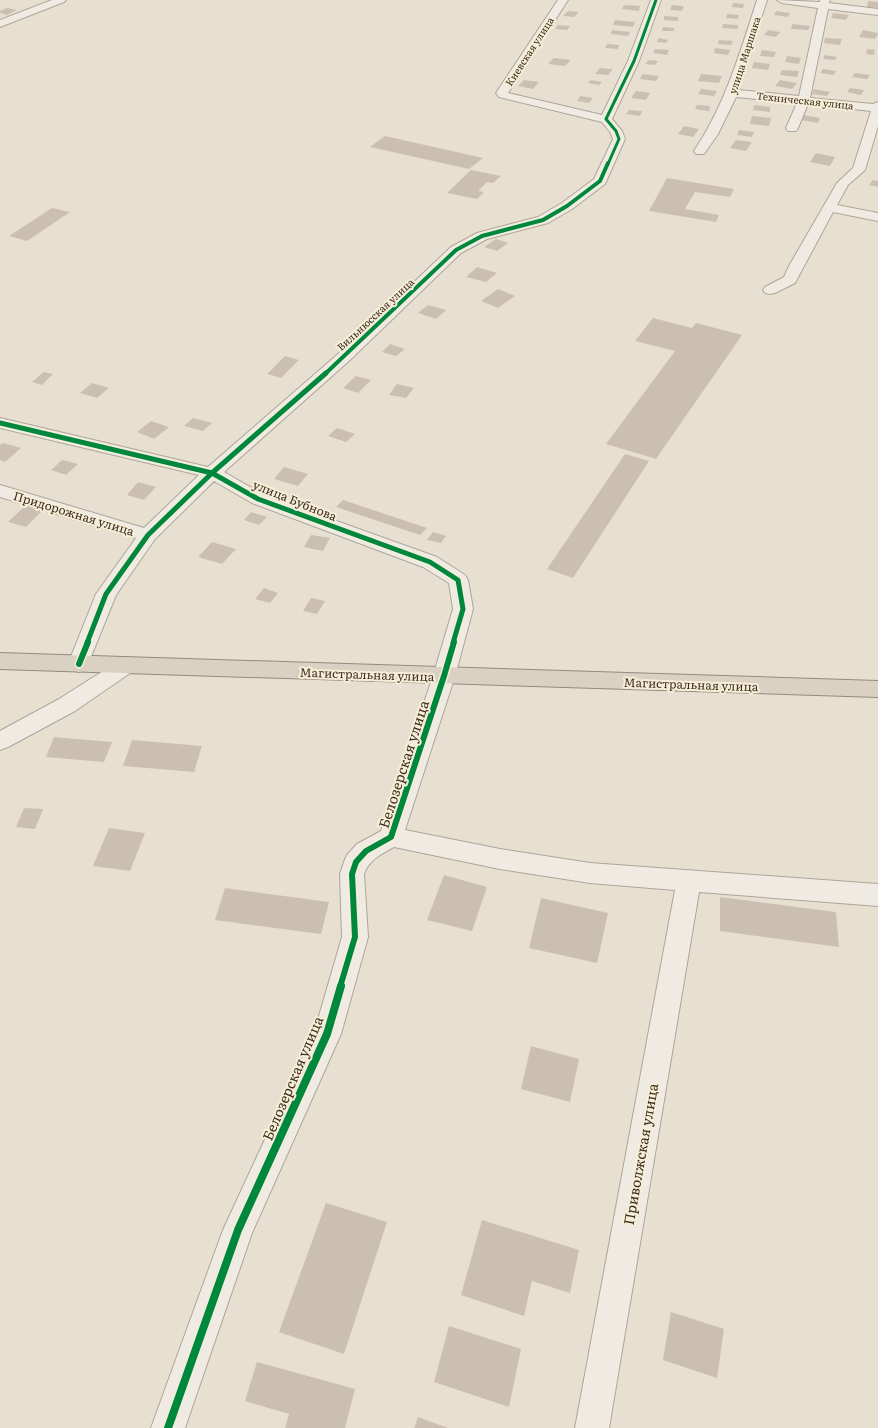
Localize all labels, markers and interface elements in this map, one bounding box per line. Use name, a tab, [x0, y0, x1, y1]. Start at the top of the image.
street label: Киевская улица	[501, 13, 557, 89]
street label: улица Маршака	[724, 14, 764, 96]
street label: Техническая улица	[756, 87, 855, 113]
street label: Вильнюсская улица	[333, 274, 417, 354]
street label: улица Бубнова	[250, 475, 340, 525]
street label: Придорожная улица	[11, 486, 137, 540]
street label: Магистральная улица	[299, 663, 435, 685]
street label: Магистральная улица	[623, 673, 759, 695]
street label: Белозерская улица	[373, 697, 433, 831]
street label: Белозерская улица	[257, 1012, 327, 1143]
street label: Приволжская улица	[618, 1081, 662, 1226]

